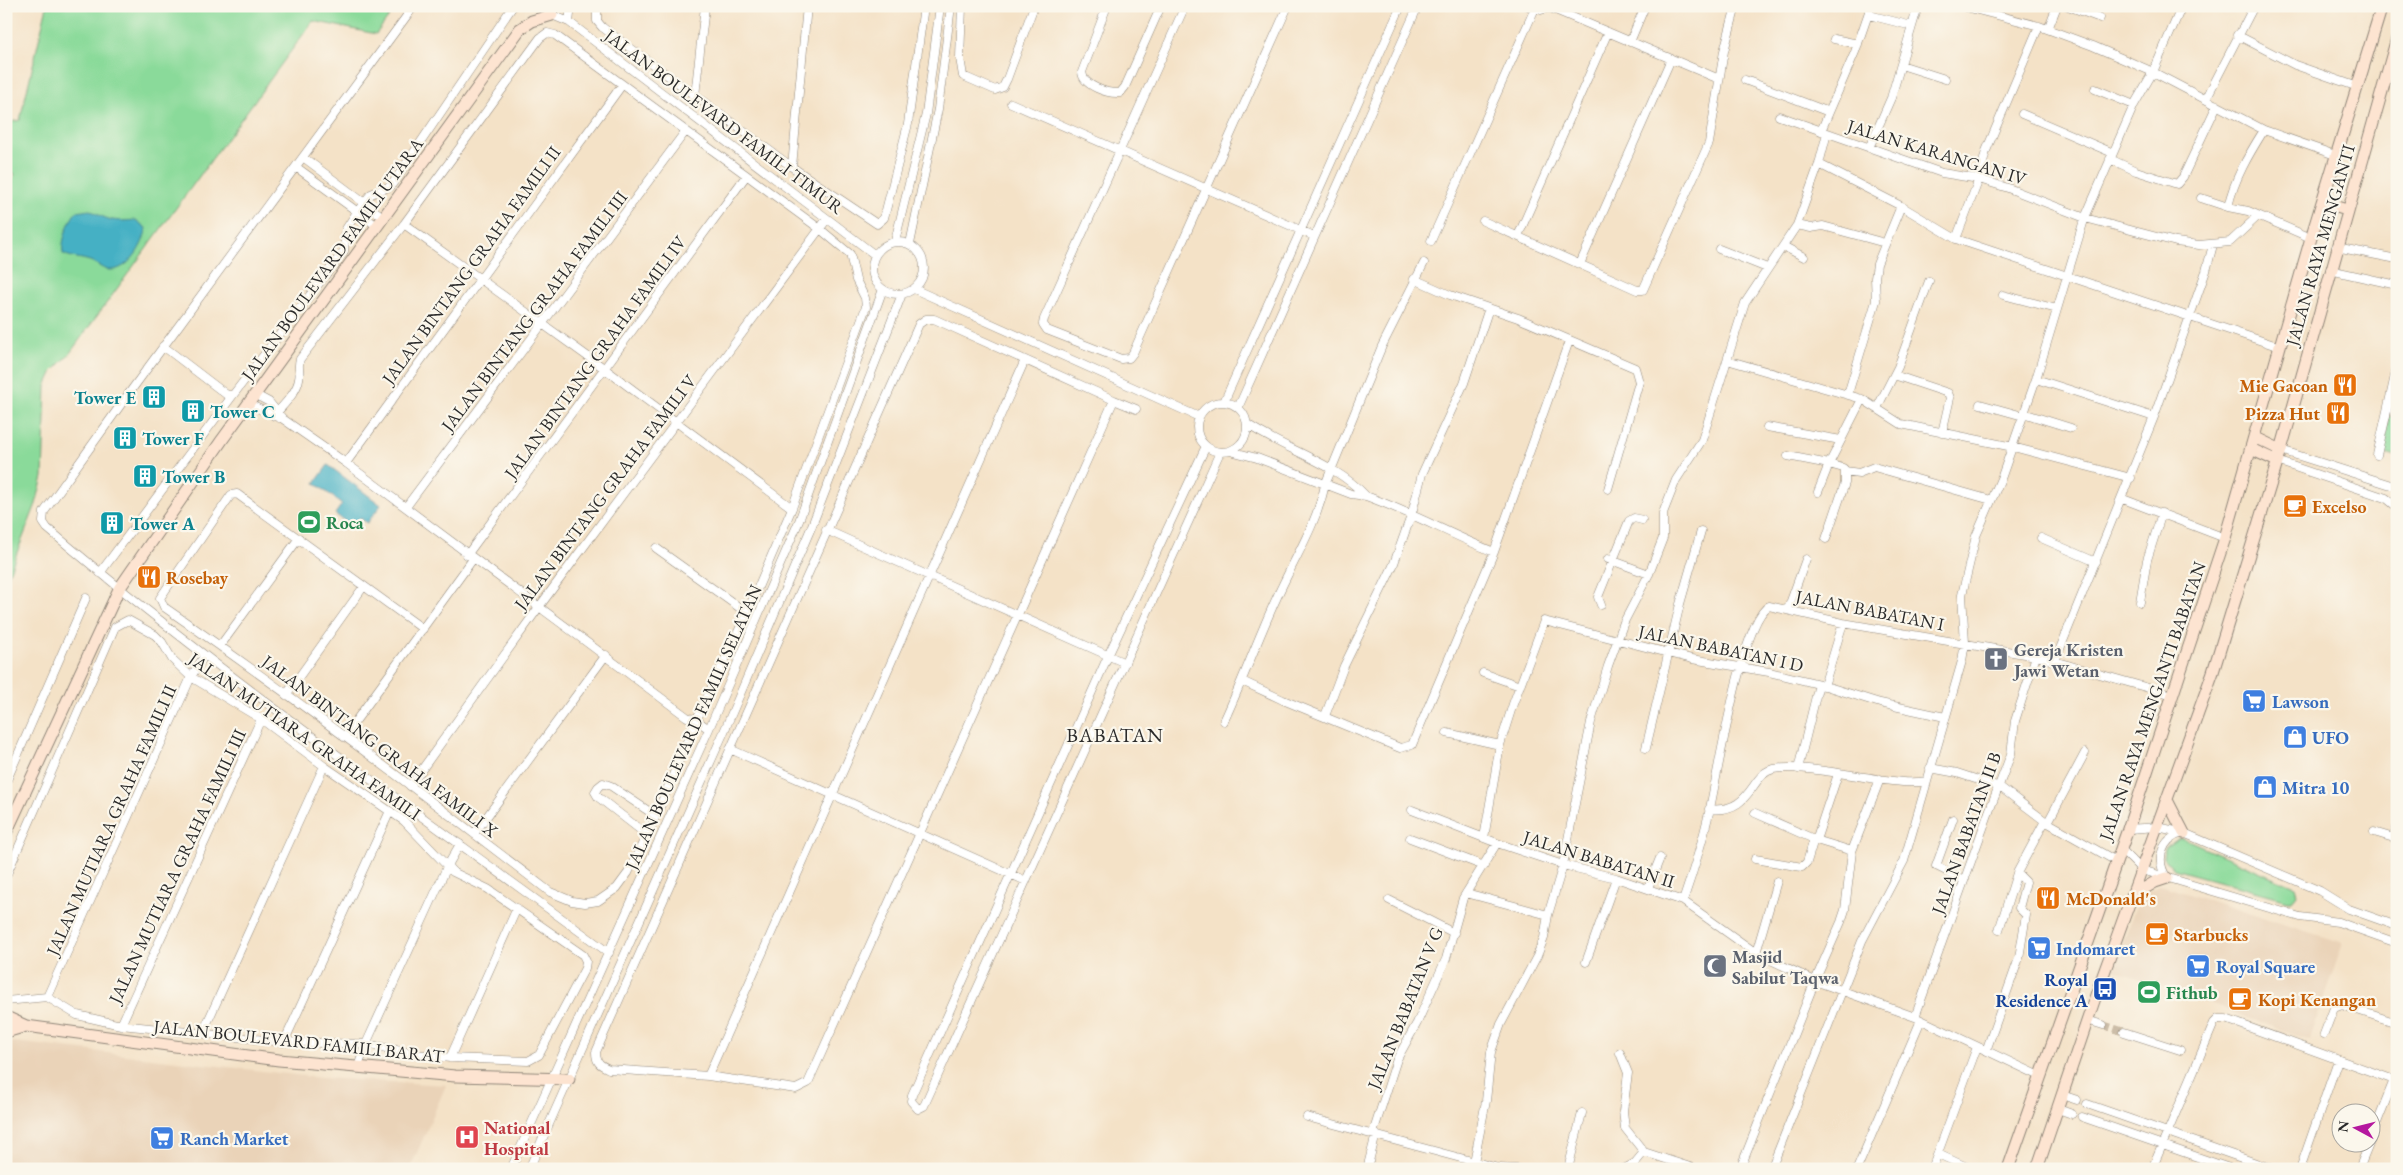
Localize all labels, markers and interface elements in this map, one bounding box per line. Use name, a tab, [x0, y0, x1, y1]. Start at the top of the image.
street label: JALAN BOULEVARD FAMILI TIMUR	[598, 22, 848, 219]
street label: JALAN KARANGAN IV	[1843, 113, 2030, 190]
street label: JALAN BOULEVARD FAMILI UTARA	[235, 132, 428, 387]
street label: JALAN BINTANG GRAHA FAMILI II	[376, 141, 565, 390]
street label: JALAN RAYA MENGANTI	[2280, 142, 2360, 350]
street label: JALAN BINTANG GRAHA FAMILI III	[435, 186, 632, 437]
street label: JALAN BINTANG GRAHA FAMILI IV	[498, 230, 692, 485]
street label: JALAN BINTANG GRAHA FAMILI V	[508, 369, 702, 616]
restaurant icon: Mie Gacoan	[2332, 372, 2358, 398]
place label: Mie Gacoan	[2239, 374, 2328, 397]
building icon: Tower E	[141, 384, 167, 410]
place label: Tower E	[74, 386, 137, 409]
building icon: Tower C	[180, 398, 206, 424]
place label: Tower C	[210, 400, 275, 423]
restaurant icon: Pizza Hut	[2325, 400, 2351, 426]
place label: Pizza Hut	[2245, 402, 2320, 425]
building icon: Tower F	[112, 425, 138, 451]
place label: Tower F	[142, 427, 204, 450]
building icon: Tower B	[132, 463, 158, 489]
place label: Tower B	[162, 465, 225, 488]
cafe icon: Excelso	[2282, 493, 2308, 519]
place label: Excelso	[2312, 495, 2367, 518]
sports icon: Roca	[296, 509, 322, 535]
building icon: Tower A	[99, 510, 125, 536]
place label: Roca	[326, 511, 364, 534]
place label: Tower A	[130, 512, 196, 535]
street label: JALAN RAYA MENGANTI BABATAN	[2093, 558, 2211, 845]
restaurant icon: Rosebay	[136, 564, 162, 590]
place label: Rosebay	[166, 566, 229, 589]
street label: JALAN BOULEVARD FAMILI SELATAN	[619, 580, 767, 875]
street label: JALAN BABATAN I	[1792, 584, 1946, 636]
street label: JALAN BABATAN I D	[1635, 619, 1805, 677]
place label: Gereja Kristen Jawi Wetan	[2012, 638, 2124, 682]
street label: JALAN MUTIARA GRAHA FAMILI	[183, 646, 426, 825]
church icon: Gereja Kristen Jawi Wetan	[1983, 646, 2009, 672]
street label: JALAN BINTANG GRAHA FAMILI X	[256, 648, 503, 843]
street label: JALAN MUTIARA GRAHA FAMILI II	[40, 681, 181, 961]
supermarket icon: Lawson	[2241, 688, 2267, 714]
place label: Lawson	[2272, 690, 2329, 713]
district label: BABATAN	[1066, 722, 1164, 748]
shop icon: UFO	[2282, 724, 2308, 750]
street label: JALAN MUTIARA GRAHA FAMILI III	[102, 725, 251, 1009]
place label: UFO	[2312, 726, 2349, 749]
street label: JALAN BABATAN II B	[1925, 749, 2006, 919]
shop icon: Mitra 10	[2252, 774, 2278, 800]
place label: Mitra 10	[2282, 776, 2350, 799]
street label: JALAN BABATAN II	[1519, 824, 1677, 893]
restaurant icon: McDonald's	[2035, 885, 2061, 911]
place label: McDonald's	[2066, 887, 2156, 910]
cafe icon: Starbucks	[2144, 921, 2170, 947]
street label: JALAN BABATAN V G	[1361, 923, 1448, 1095]
place label: Starbucks	[2174, 923, 2248, 946]
supermarket icon: Indomaret	[2026, 935, 2052, 961]
place label: Indomaret	[2056, 937, 2136, 960]
place label: Masjid Sabilut Taqwa	[1732, 945, 1839, 989]
mosque icon: Masjid Sabilut Taqwa	[1702, 953, 1728, 979]
supermarket icon: Royal Square	[2185, 953, 2211, 979]
place label: Royal Square	[2216, 955, 2316, 978]
place label: Royal Residence A	[1996, 968, 2089, 1012]
bus stop icon: Royal Residence A	[2092, 976, 2118, 1002]
sports icon: Fithub	[2136, 979, 2162, 1005]
place label: Fithub	[2166, 981, 2218, 1004]
cafe icon: Kopi Kenangan	[2227, 986, 2253, 1012]
place label: Kopi Kenangan	[2258, 988, 2376, 1011]
street label: JALAN BOULEVARD FAMILI BARAT	[151, 1014, 446, 1068]
north arrow	[2330, 1102, 2380, 1152]
place label: National Hospital	[484, 1116, 550, 1160]
text: N	[2333, 1119, 2353, 1133]
hospital icon: National Hospital	[454, 1124, 480, 1150]
supermarket icon: Ranch Market	[149, 1125, 175, 1151]
place label: Ranch Market	[180, 1127, 289, 1150]

